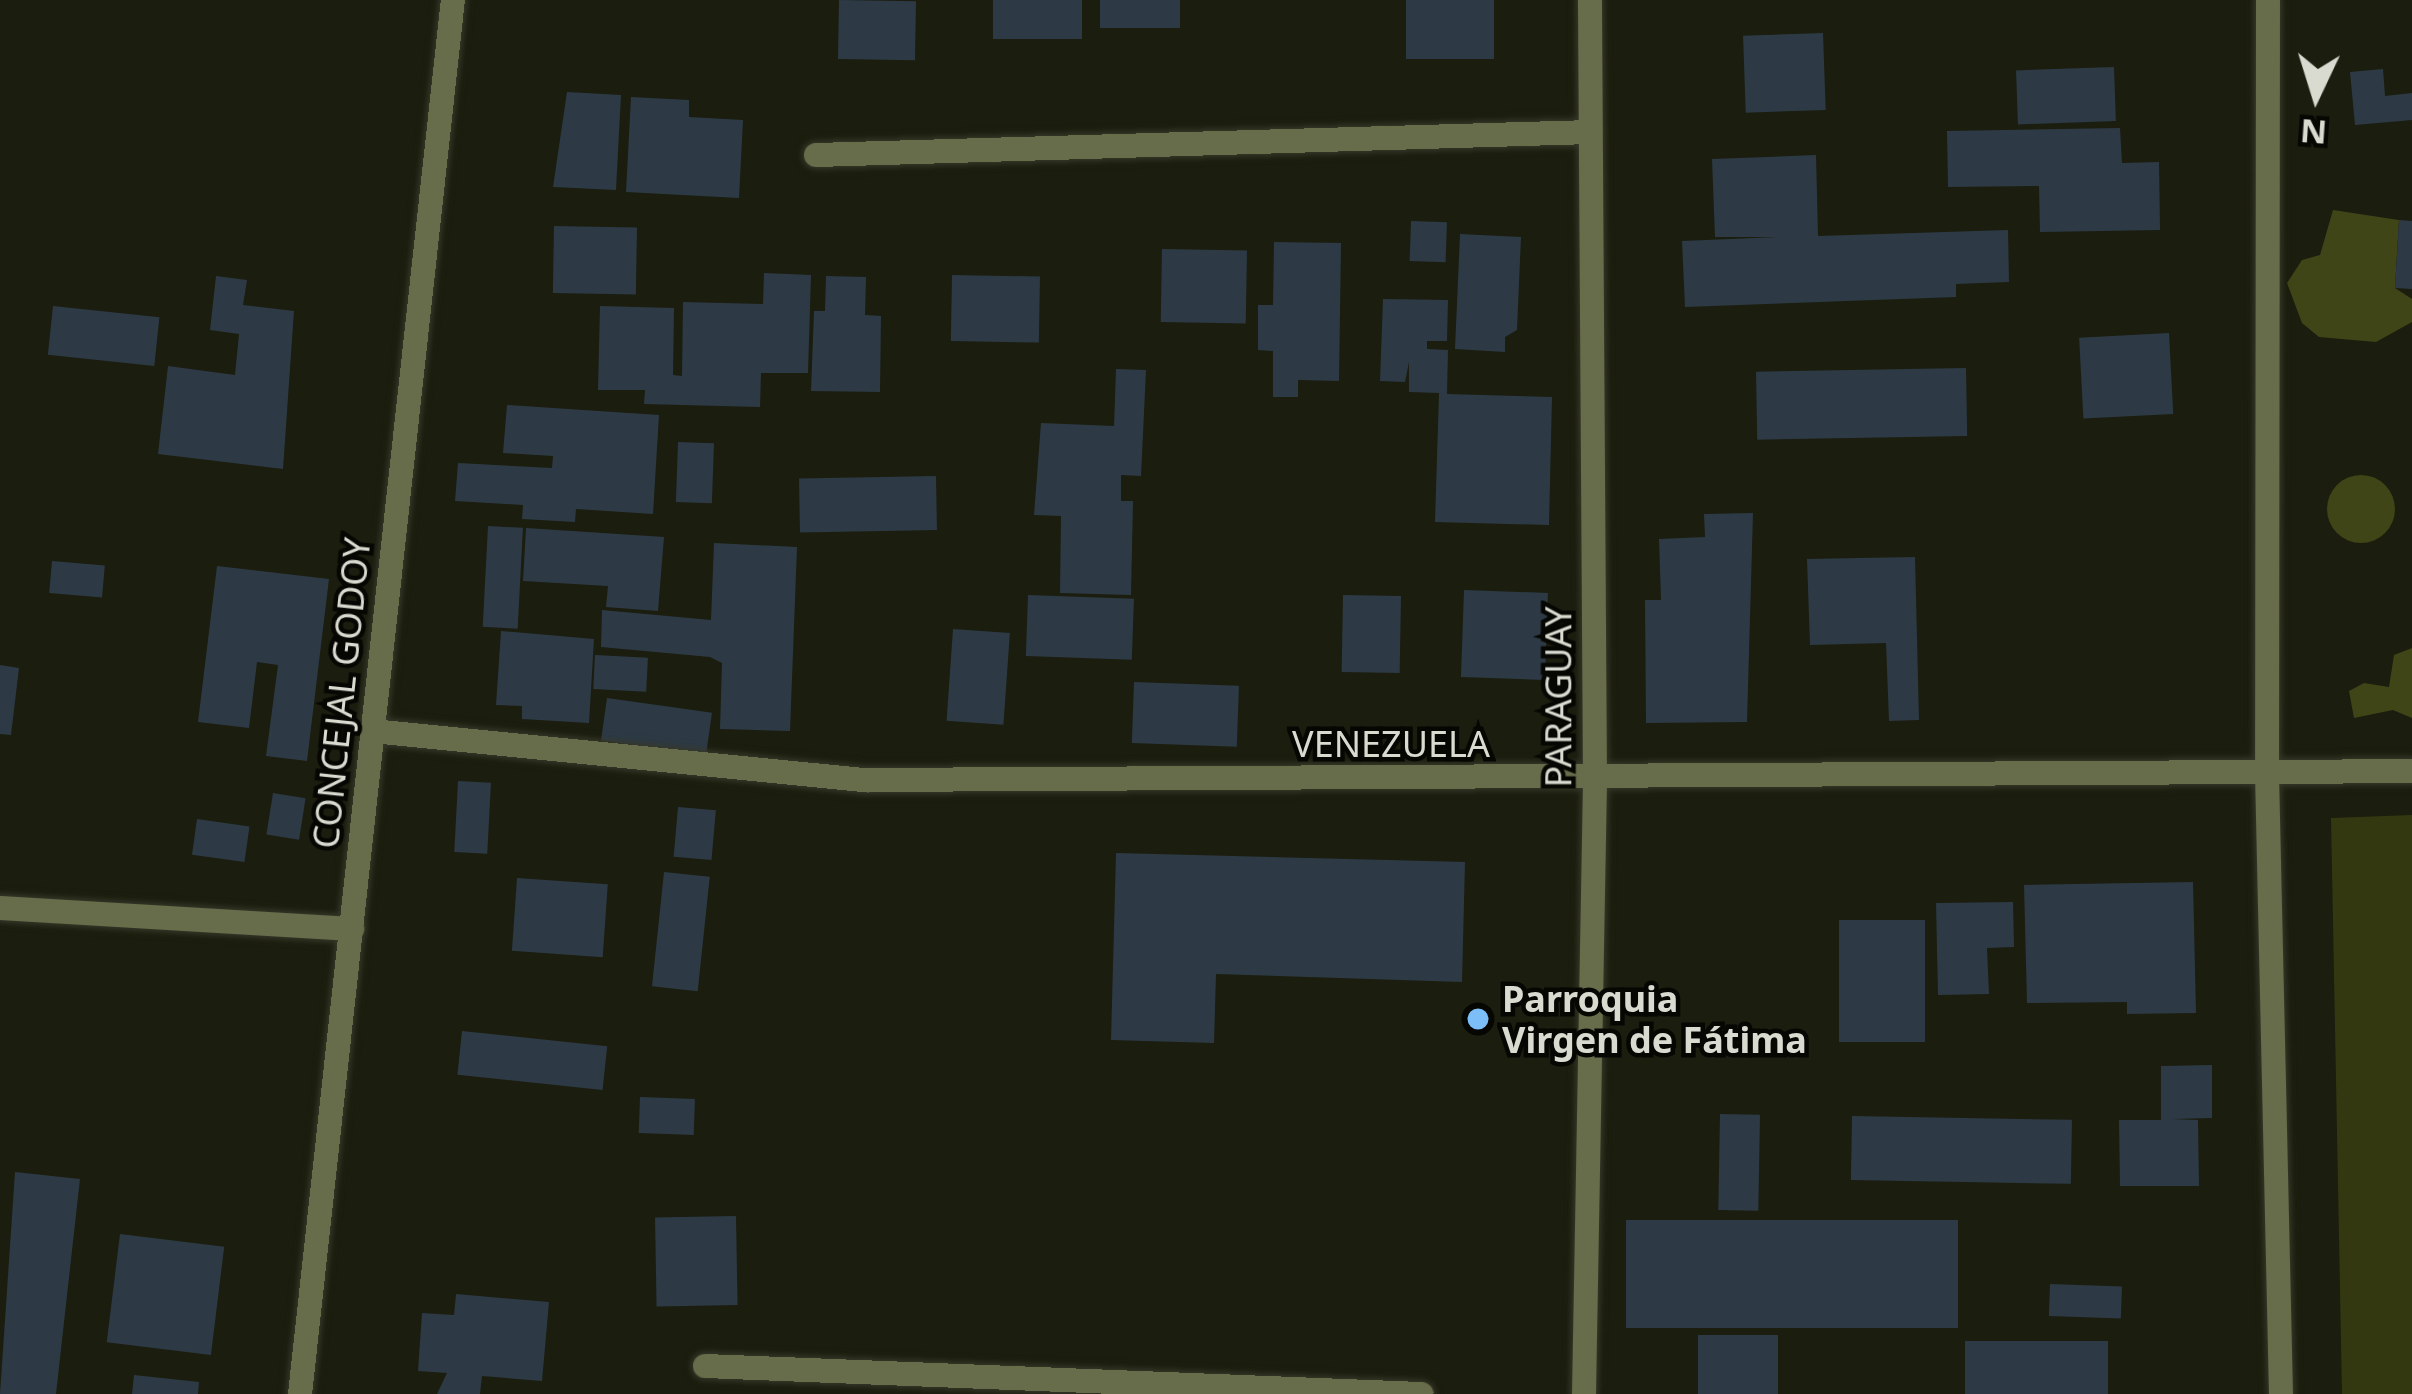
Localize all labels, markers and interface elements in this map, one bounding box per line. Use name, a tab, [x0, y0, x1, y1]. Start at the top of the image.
north arrow	[2256, 36, 2376, 156]
text: N	[2298, 109, 2328, 156]
street label: CONCEJAL GODOY	[303, 535, 379, 851]
street label: PARAGUAY	[1536, 606, 1580, 788]
street label: VENEZUELA	[1292, 722, 1490, 766]
place label: Parroquia Virgen de Fátima	[1502, 976, 1807, 1061]
marker: Parroquia Virgen de Fátima	[1465, 1006, 1491, 1032]

